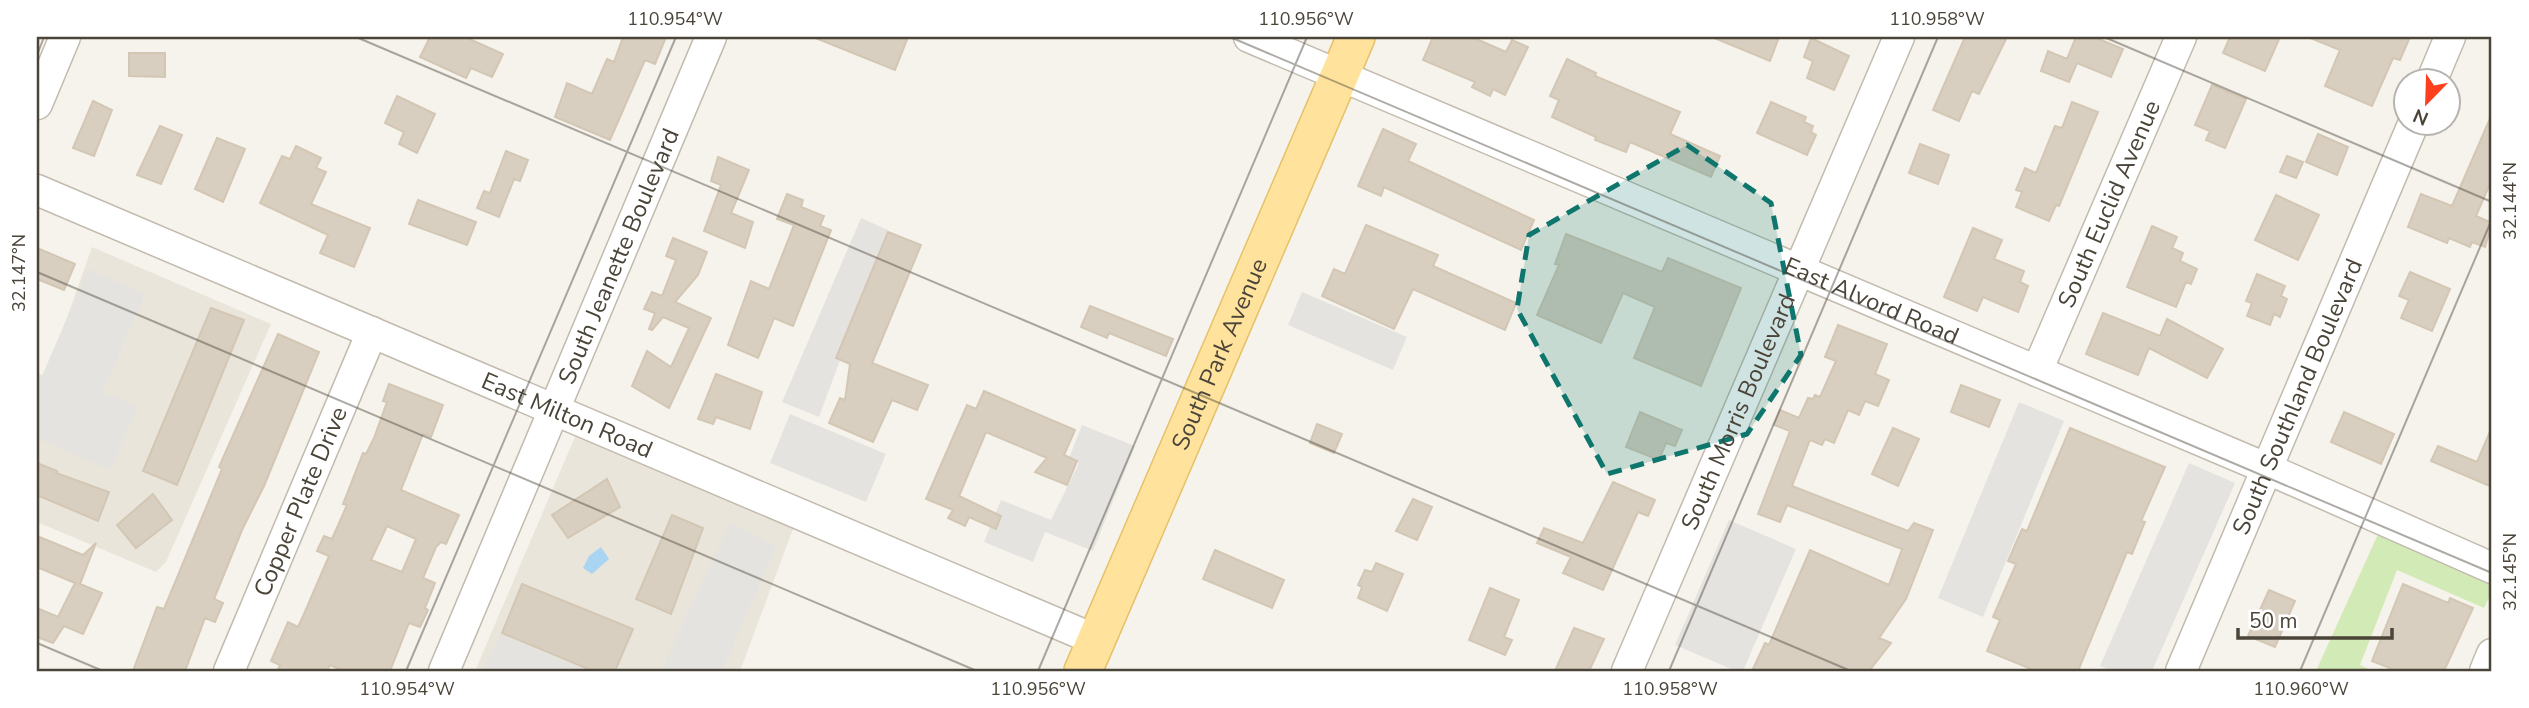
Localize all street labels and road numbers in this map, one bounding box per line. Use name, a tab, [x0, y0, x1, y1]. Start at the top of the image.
street label: South Euclid Avenue	[2050, 95, 2168, 313]
street label: South Jeanette Boulevard	[551, 123, 687, 389]
street label: East Alvord Road	[1779, 250, 1964, 352]
street label: South Park Avenue	[1164, 253, 1275, 455]
street label: South Southland Boulevard	[2225, 254, 2370, 540]
street label: South Morris Boulevard	[1673, 289, 1803, 535]
street label: East Milton Road	[477, 365, 658, 466]
street label: Copper Plate Drive	[246, 402, 355, 601]

